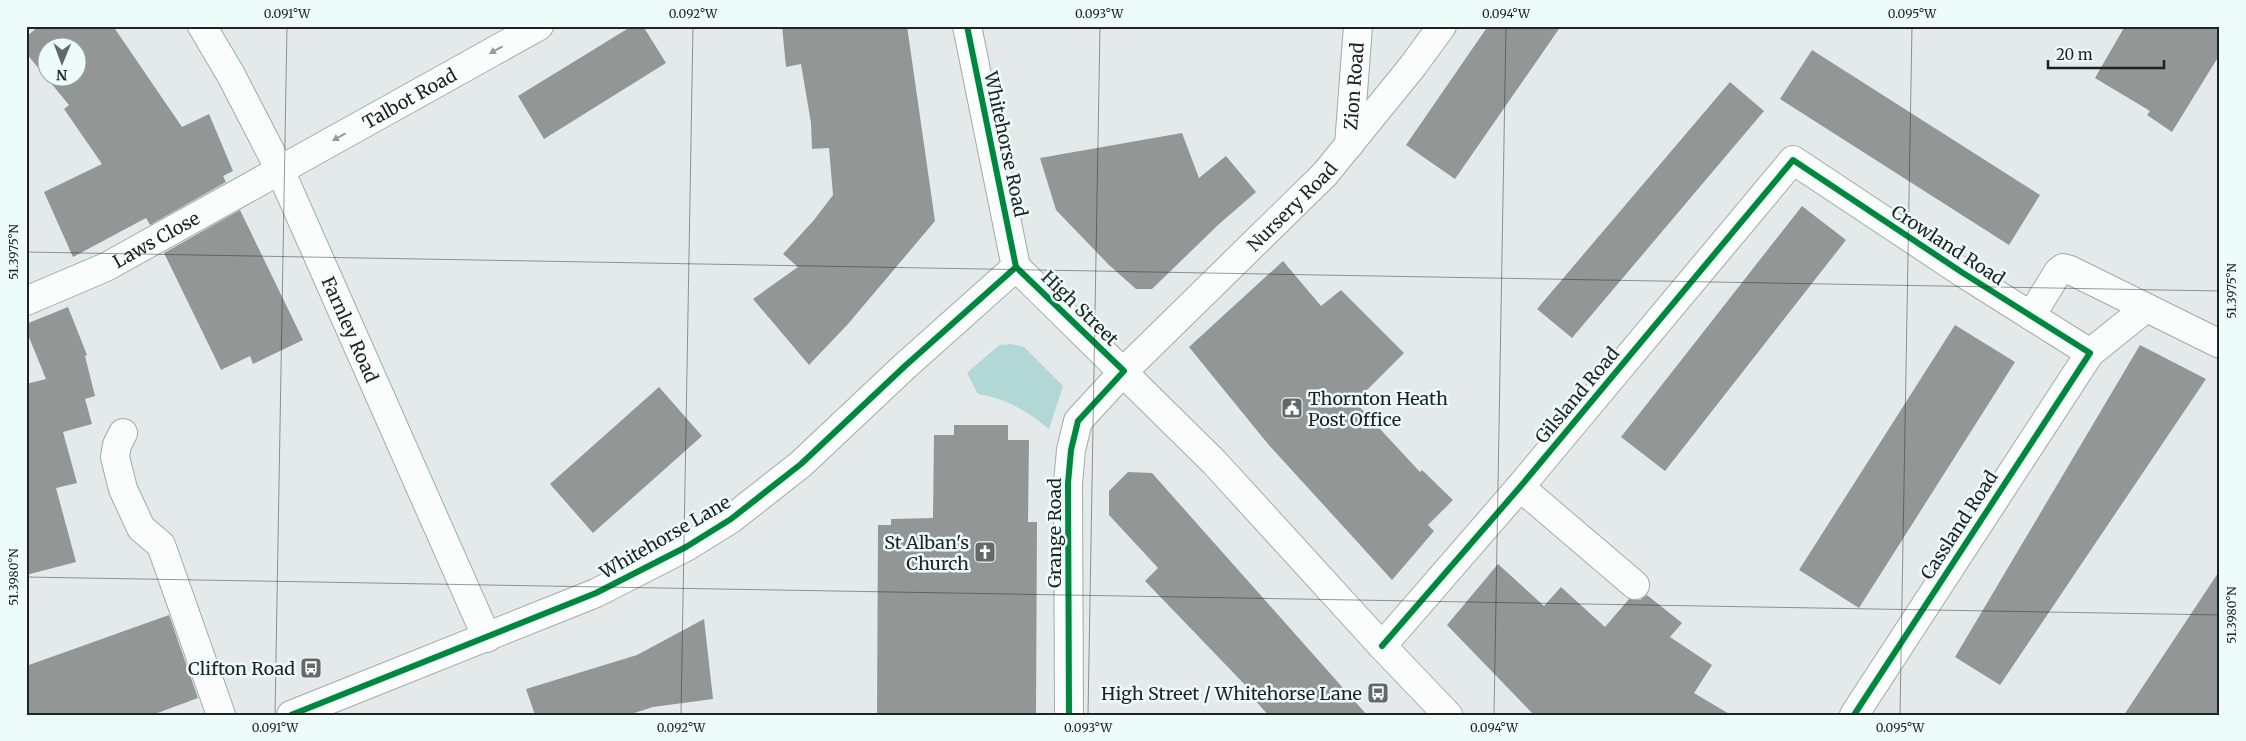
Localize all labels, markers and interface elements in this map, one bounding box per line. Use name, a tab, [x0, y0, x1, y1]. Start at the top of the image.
text: 0.091°W	[264, 6, 311, 21]
text: 0.092°W	[669, 6, 718, 21]
text: 0.093°W	[1075, 6, 1124, 21]
text: 0.094°W	[1482, 6, 1531, 21]
text: 0.095°W	[1888, 6, 1937, 21]
north arrow	[38, 38, 88, 88]
scale bar	[2048, 38, 2165, 70]
street label: Zion Road	[1339, 41, 1368, 131]
text: 20 m	[2056, 45, 2093, 64]
one-way arrow	[489, 46, 504, 54]
street label: Talbot Road	[358, 63, 460, 134]
text: N	[56, 66, 67, 84]
street label: Whitehorse Road	[979, 68, 1033, 219]
one-way arrow	[331, 133, 346, 141]
street label: Nursery Road	[1242, 157, 1342, 256]
street label: Crowland Road	[1887, 200, 2009, 290]
street label: Laws Close	[108, 206, 203, 273]
text: 51.3975°N	[6, 223, 21, 280]
text: 51.3975°N	[2224, 262, 2239, 319]
street label: High Street	[1037, 266, 1123, 350]
street label: Farnley Road	[317, 273, 384, 386]
street label: Gilsland Road	[1530, 342, 1624, 448]
place label: Thornton Heath Post Office	[1308, 387, 1448, 431]
public building icon: Thornton Heath Post Office	[1280, 396, 1304, 420]
street label: Cassland Road	[1915, 466, 2003, 584]
street label: Grange Road	[1043, 478, 1066, 588]
street label: Whitehorse Lane	[595, 490, 734, 584]
place label: St Alban's Church	[884, 531, 969, 575]
church icon: St Alban's Church	[973, 540, 997, 564]
text: 51.3980°N	[6, 548, 21, 606]
text: 51.3980°N	[2224, 586, 2239, 644]
bus stop icon: Clifton Road	[299, 656, 323, 680]
place label: Clifton Road	[188, 657, 295, 680]
bus stop icon: High Street / Whitehorse Lane	[1366, 681, 1390, 705]
place label: High Street / Whitehorse Lane	[1101, 682, 1362, 705]
text: 0.091°W	[252, 720, 299, 735]
text: 0.092°W	[657, 720, 706, 735]
text: 0.093°W	[1064, 720, 1113, 735]
text: 0.094°W	[1470, 720, 1519, 735]
text: 0.095°W	[1876, 720, 1925, 735]

